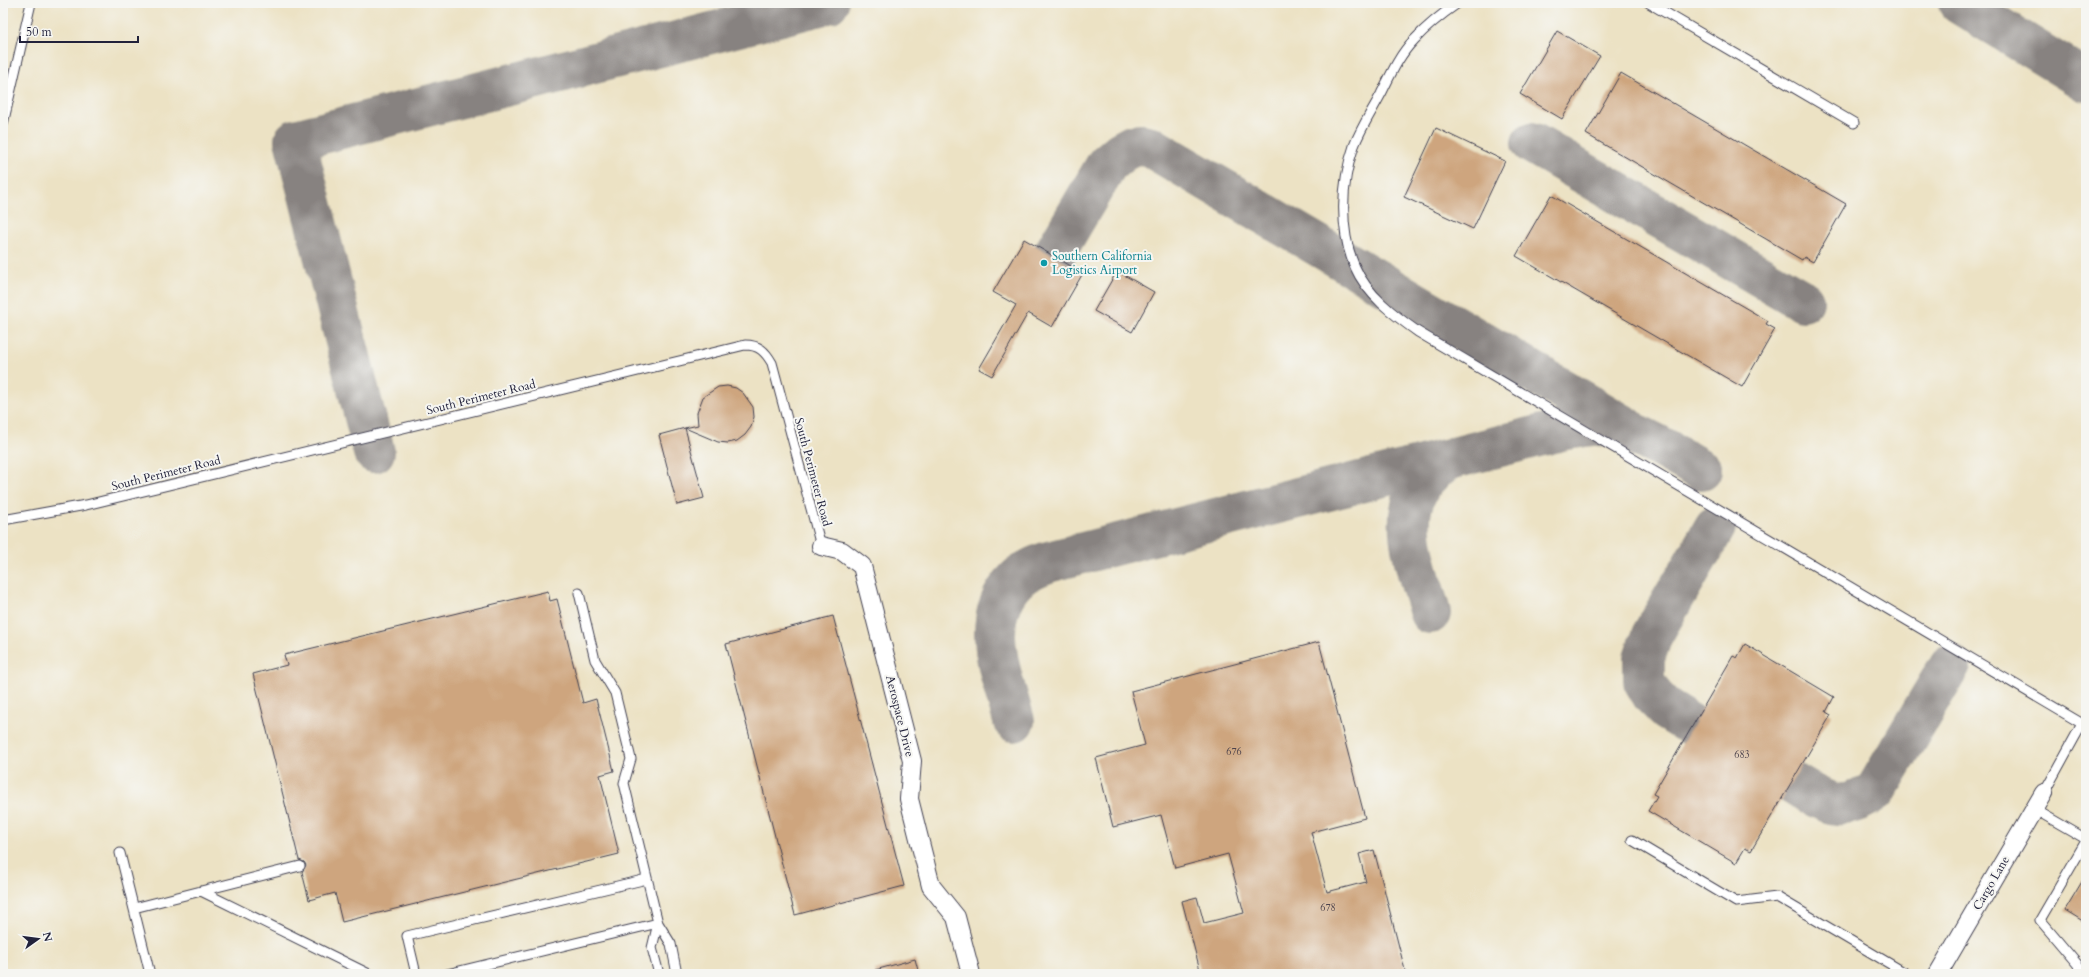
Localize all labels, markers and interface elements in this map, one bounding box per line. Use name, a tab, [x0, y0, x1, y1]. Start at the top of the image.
scale bar	[20, 18, 138, 44]
text: 50 m	[26, 24, 53, 40]
place label: Southern California Logistics Airport	[1052, 248, 1153, 278]
marker: Southern California Logistics Airport	[1039, 258, 1049, 268]
street label: South Perimeter Road	[425, 376, 538, 418]
street label: South Perimeter Road	[791, 416, 835, 529]
street label: South Perimeter Road	[110, 452, 223, 494]
street label: Aerospace Drive	[882, 674, 918, 758]
house number: 676	[1226, 745, 1242, 759]
house number: 683	[1734, 748, 1750, 762]
street label: Cargo Lane	[1969, 853, 2013, 913]
house number: 678	[1320, 901, 1336, 915]
north arrow	[18, 919, 58, 959]
text: N	[39, 930, 56, 944]

